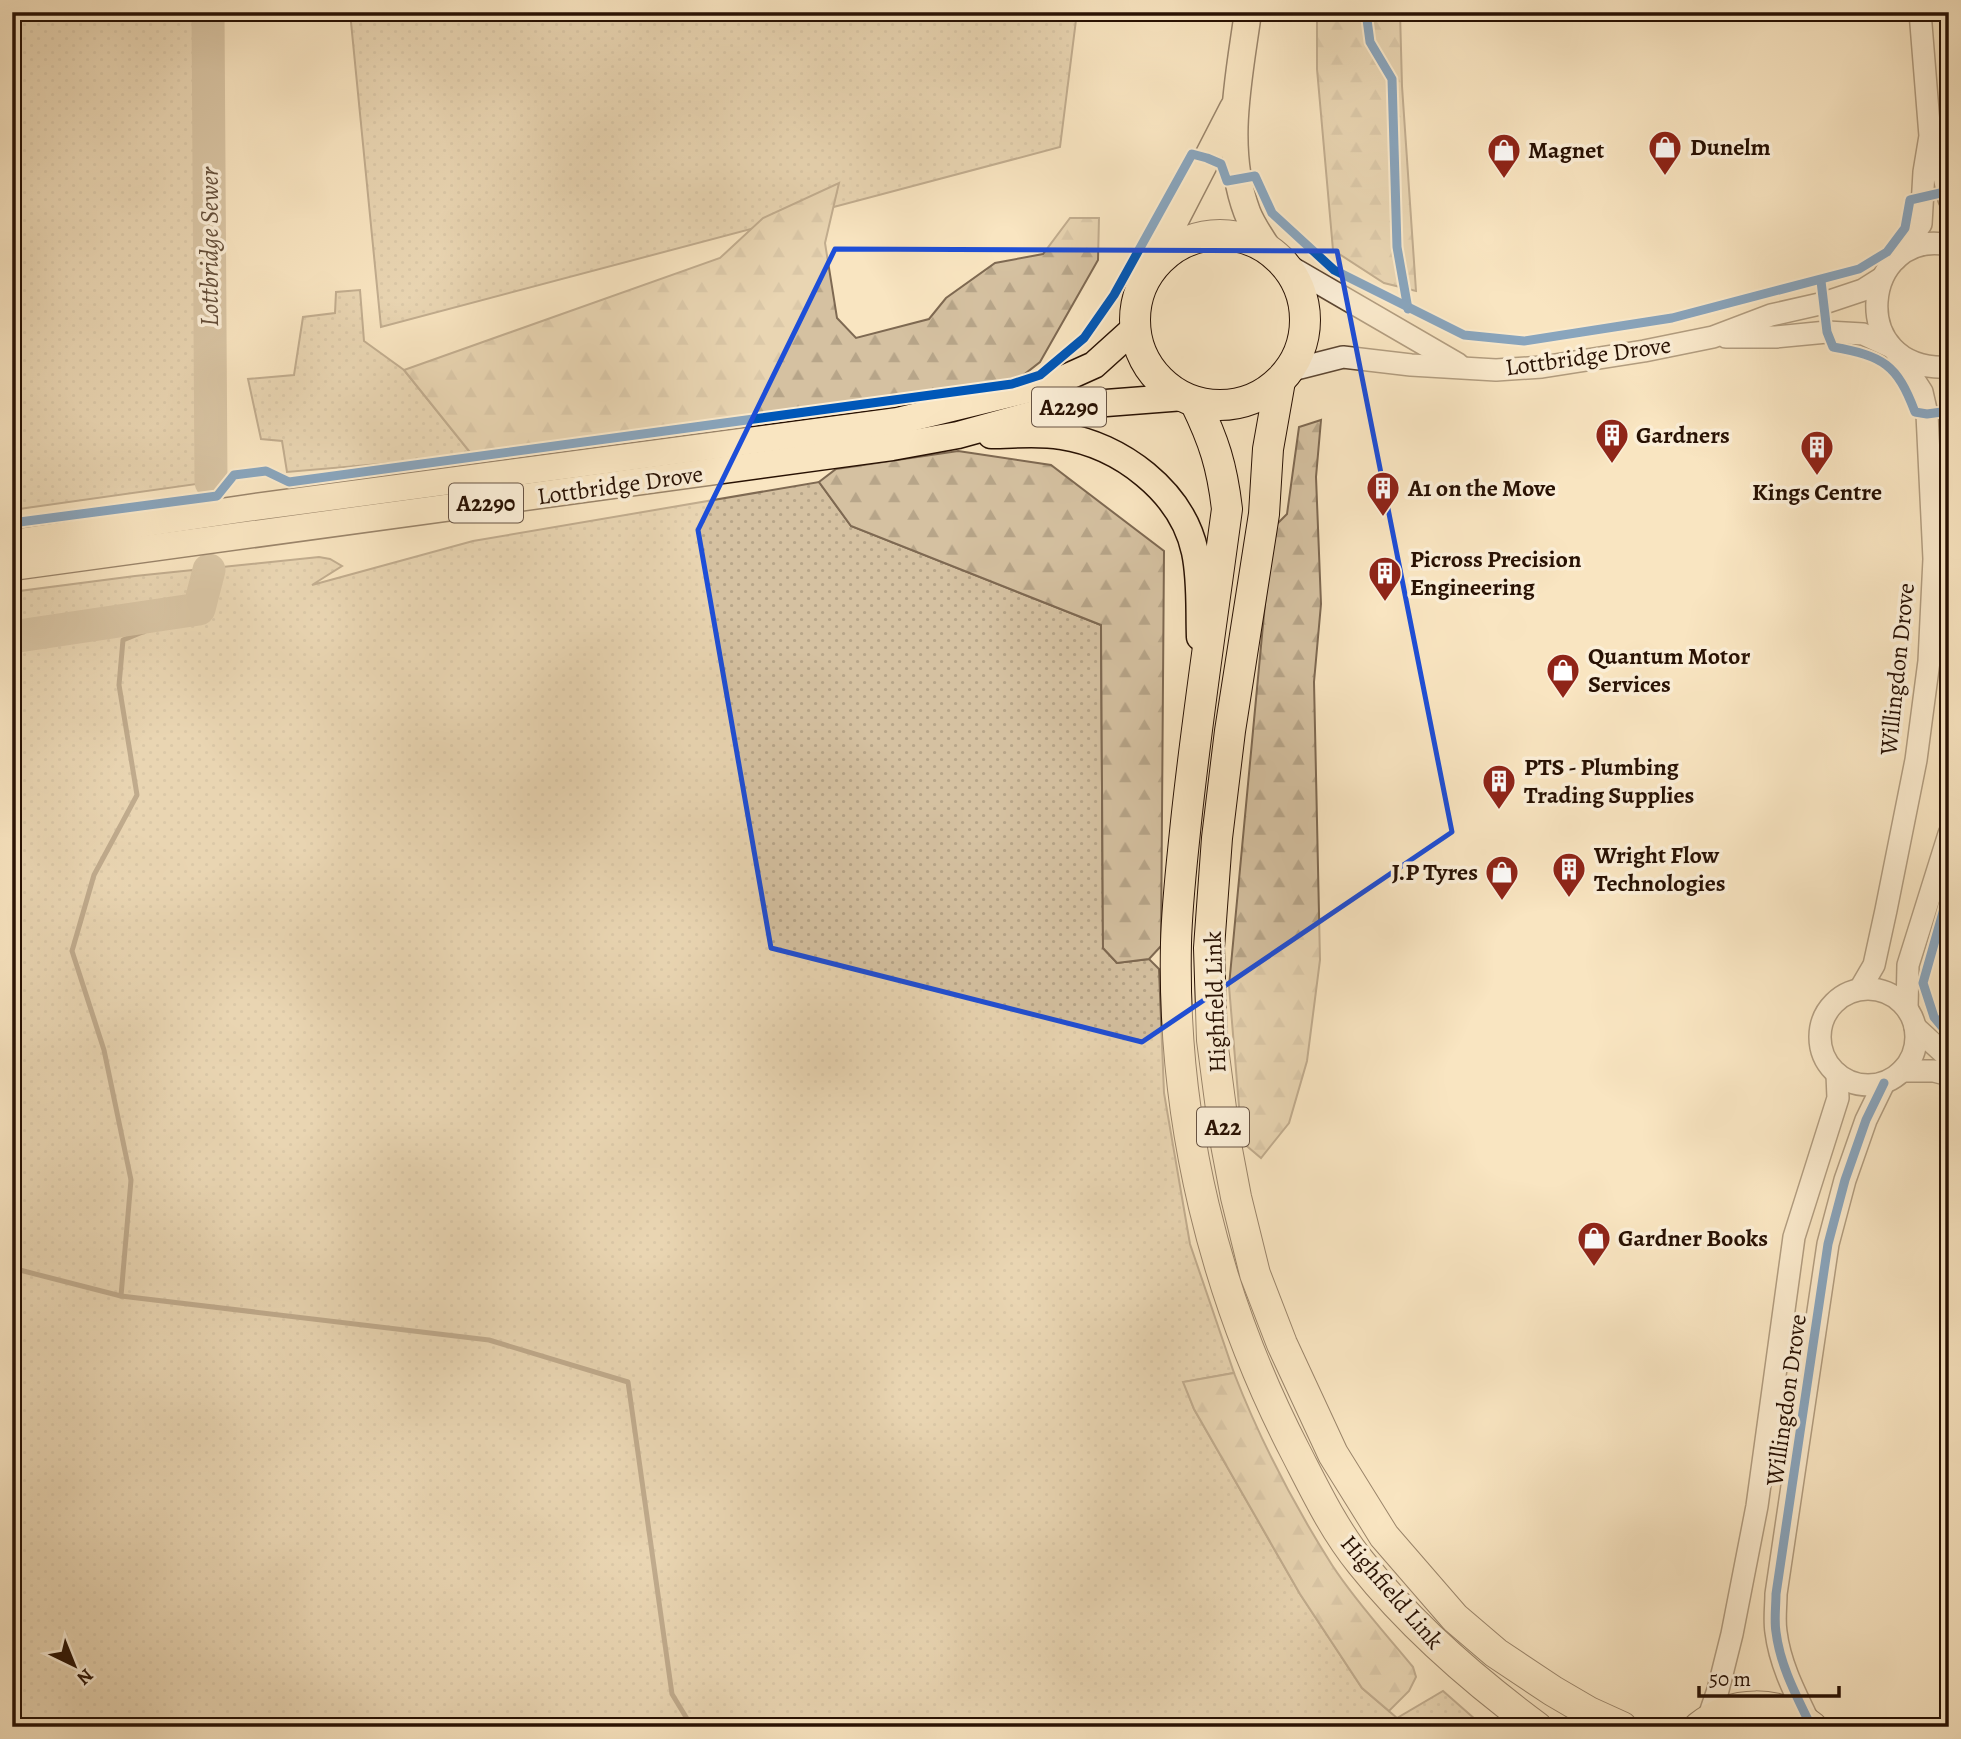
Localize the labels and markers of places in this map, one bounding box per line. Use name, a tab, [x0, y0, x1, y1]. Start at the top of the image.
shop icon: Dunelm	[1646, 128, 1684, 177]
shop icon: Magnet	[1485, 131, 1523, 180]
place label: Dunelm	[1690, 131, 1771, 163]
place label: Magnet	[1528, 134, 1604, 166]
building icon: Gardners	[1593, 416, 1631, 465]
place label: Gardners	[1636, 419, 1730, 451]
building icon: Kings Centre	[1798, 428, 1836, 477]
building icon: A1 on the Move	[1364, 469, 1402, 518]
place label: A1 on the Move	[1407, 472, 1556, 504]
place label: Kings Centre	[1752, 476, 1882, 508]
place label: Picross Precision Engineering	[1410, 543, 1582, 603]
building icon: Picross Precision Engineering	[1366, 554, 1404, 603]
place label: Quantum Motor Services	[1588, 640, 1750, 700]
shop icon: Quantum Motor Services	[1544, 651, 1582, 700]
place label: PTS - Plumbing Trading Supplies	[1524, 751, 1694, 811]
building icon: PTS - Plumbing Trading Supplies	[1480, 762, 1518, 811]
place label: Wright Flow Technologies	[1593, 839, 1726, 899]
building icon: Wright Flow Technologies	[1550, 850, 1588, 899]
shop icon: J.P Tyres	[1483, 853, 1521, 902]
place label: J.P Tyres	[1392, 856, 1478, 888]
shop icon: Gardner Books	[1575, 1219, 1613, 1268]
place label: Gardner Books	[1618, 1222, 1768, 1254]

